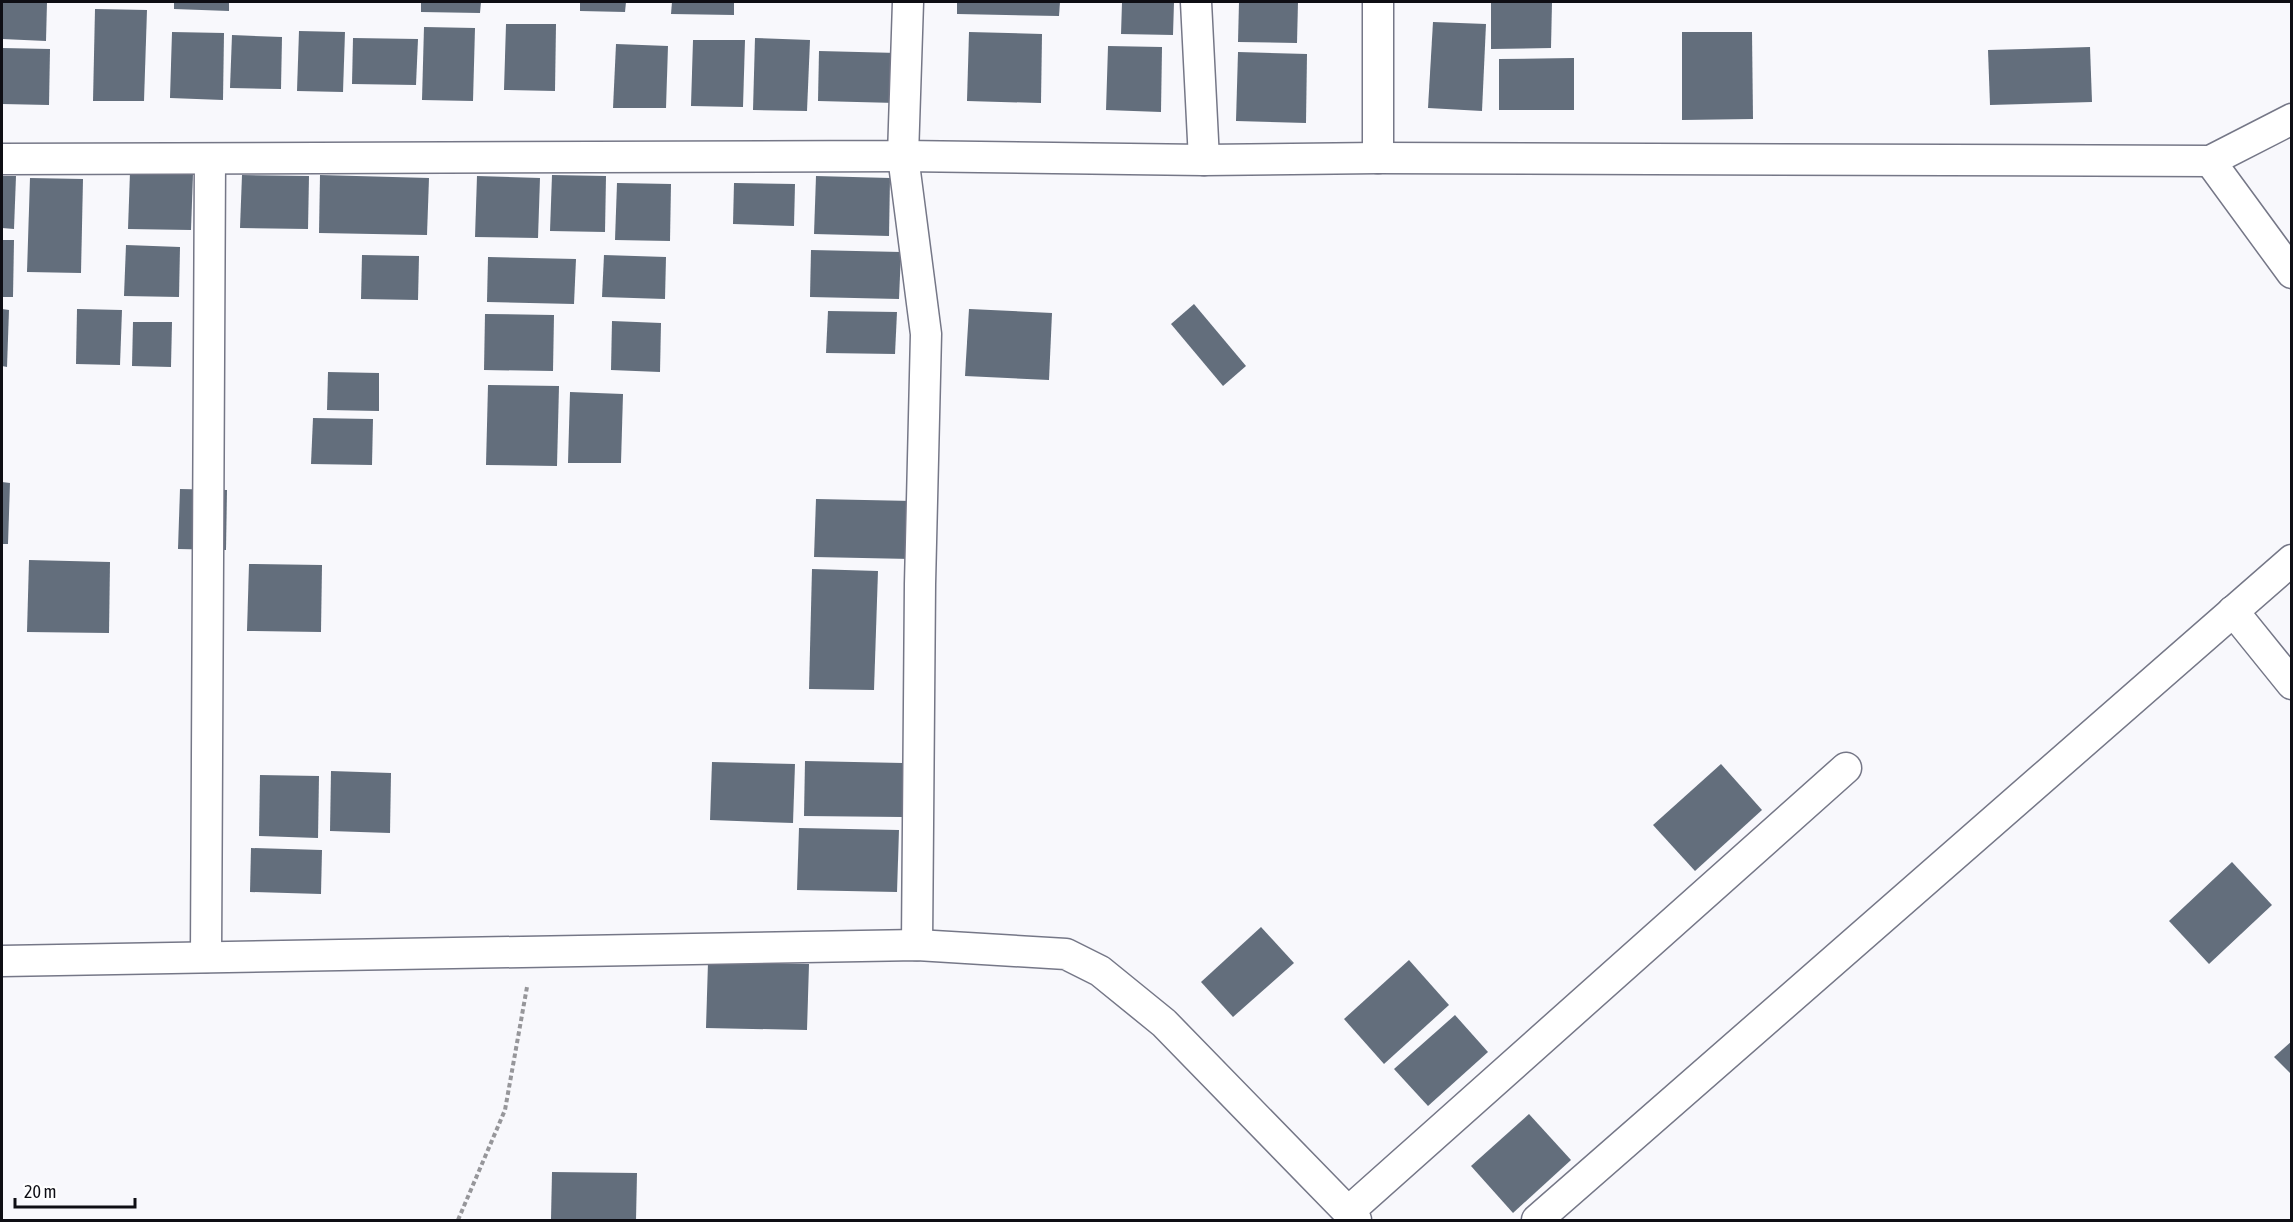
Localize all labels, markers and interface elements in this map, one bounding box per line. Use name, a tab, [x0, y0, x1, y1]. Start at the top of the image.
scale bar	[15, 1171, 135, 1209]
text: 20 m	[24, 1181, 56, 1202]

